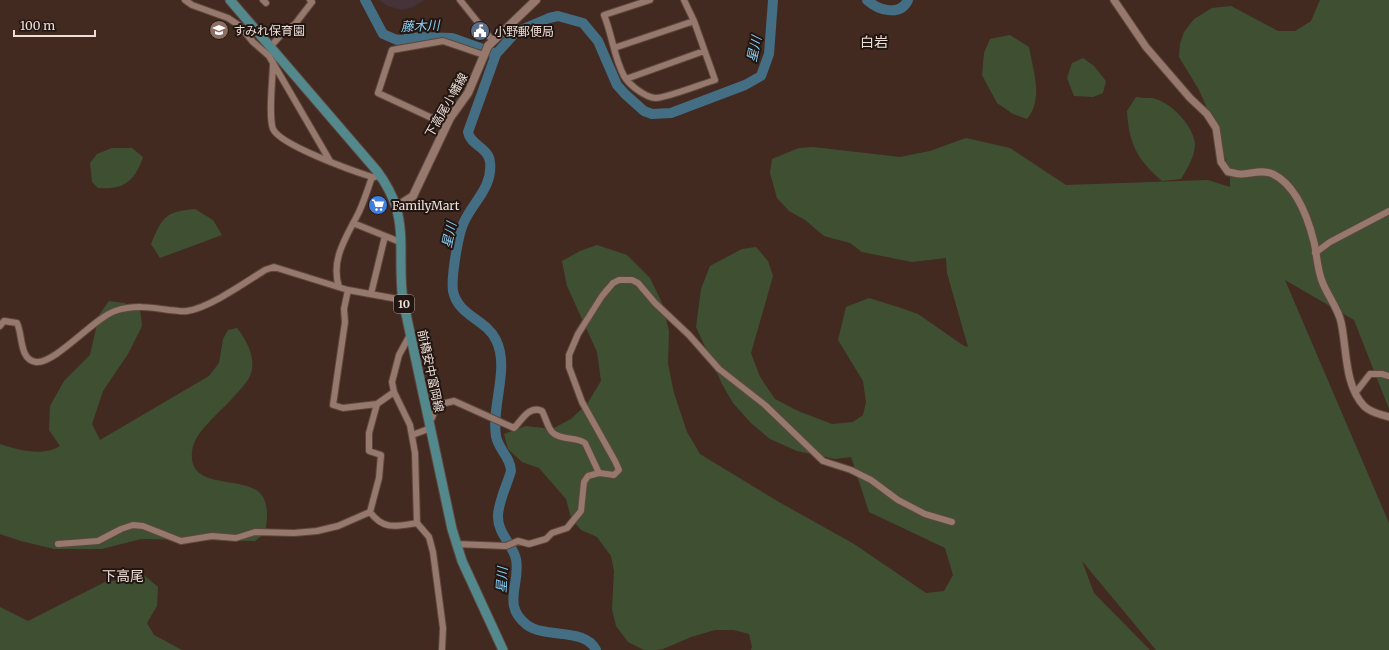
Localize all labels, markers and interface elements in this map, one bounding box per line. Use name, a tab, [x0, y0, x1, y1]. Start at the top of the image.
scale bar	[14, 12, 95, 38]
water label: 藤木川	[400, 17, 442, 35]
text: 100 m	[20, 18, 55, 33]
school or university icon: すみれ保育園	[208, 19, 230, 41]
public building icon: 小野郵便局	[469, 20, 491, 42]
place label: すみれ保育園	[233, 23, 305, 38]
place label: 小野郵便局	[494, 24, 554, 39]
water label: 星川	[743, 33, 765, 63]
district label: 白岩	[860, 33, 888, 51]
street label: 下高尾小幡線	[422, 70, 470, 140]
supermarket icon: FamilyMart	[367, 194, 389, 216]
place label: FamilyMart	[392, 198, 460, 213]
water label: 星川	[438, 219, 460, 249]
road number: 10	[394, 295, 414, 313]
street label: 前橋安中富岡線	[415, 328, 447, 414]
water label: 星川	[493, 565, 511, 593]
district label: 下高尾	[102, 567, 144, 585]

